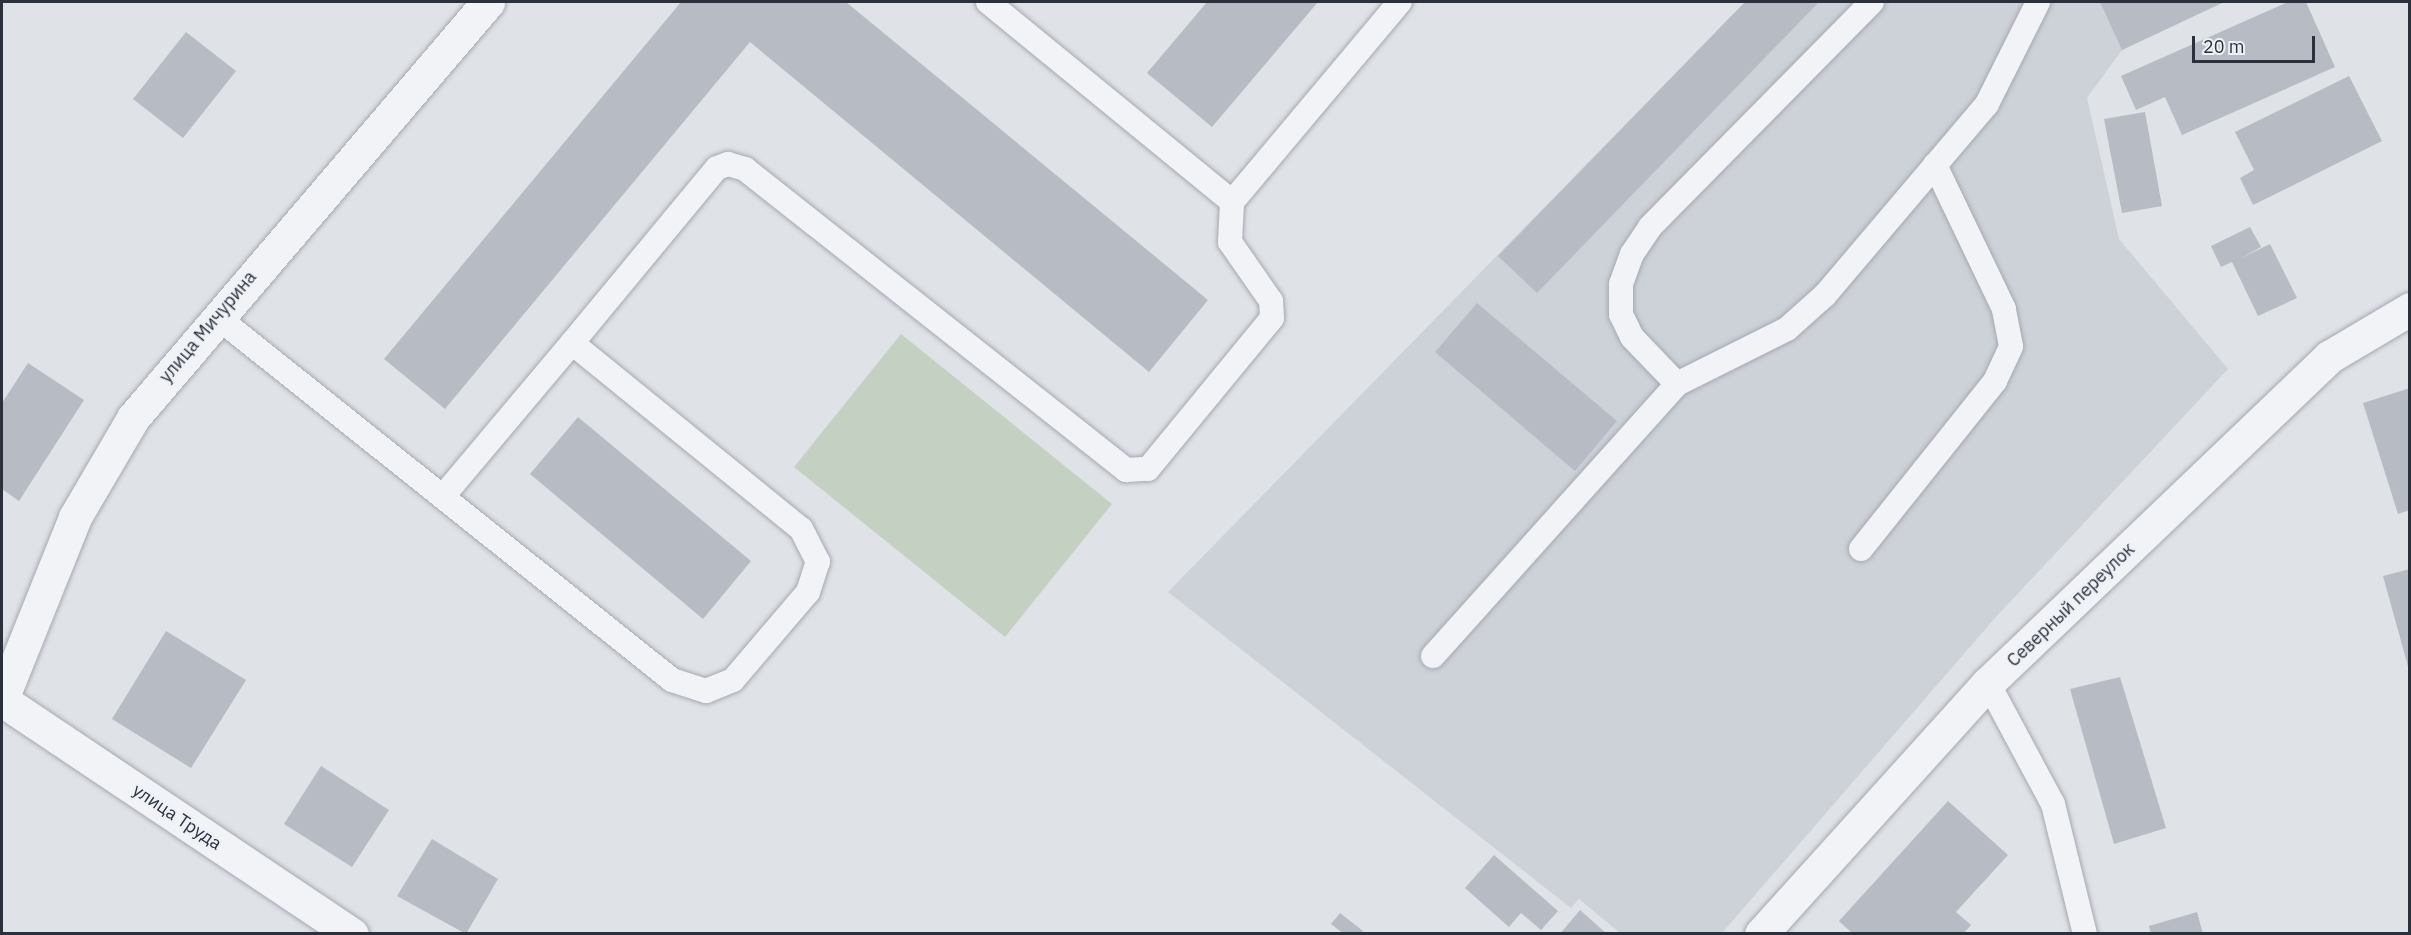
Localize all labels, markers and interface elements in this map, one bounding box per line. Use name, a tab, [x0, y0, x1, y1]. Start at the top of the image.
scale bar	[2195, 24, 2318, 62]
text: 20 m	[2203, 35, 2245, 58]
street label: улица Мичурина	[155, 267, 261, 387]
street label: Северный переулок	[2003, 538, 2139, 672]
street label: улица Труда	[128, 779, 226, 855]

